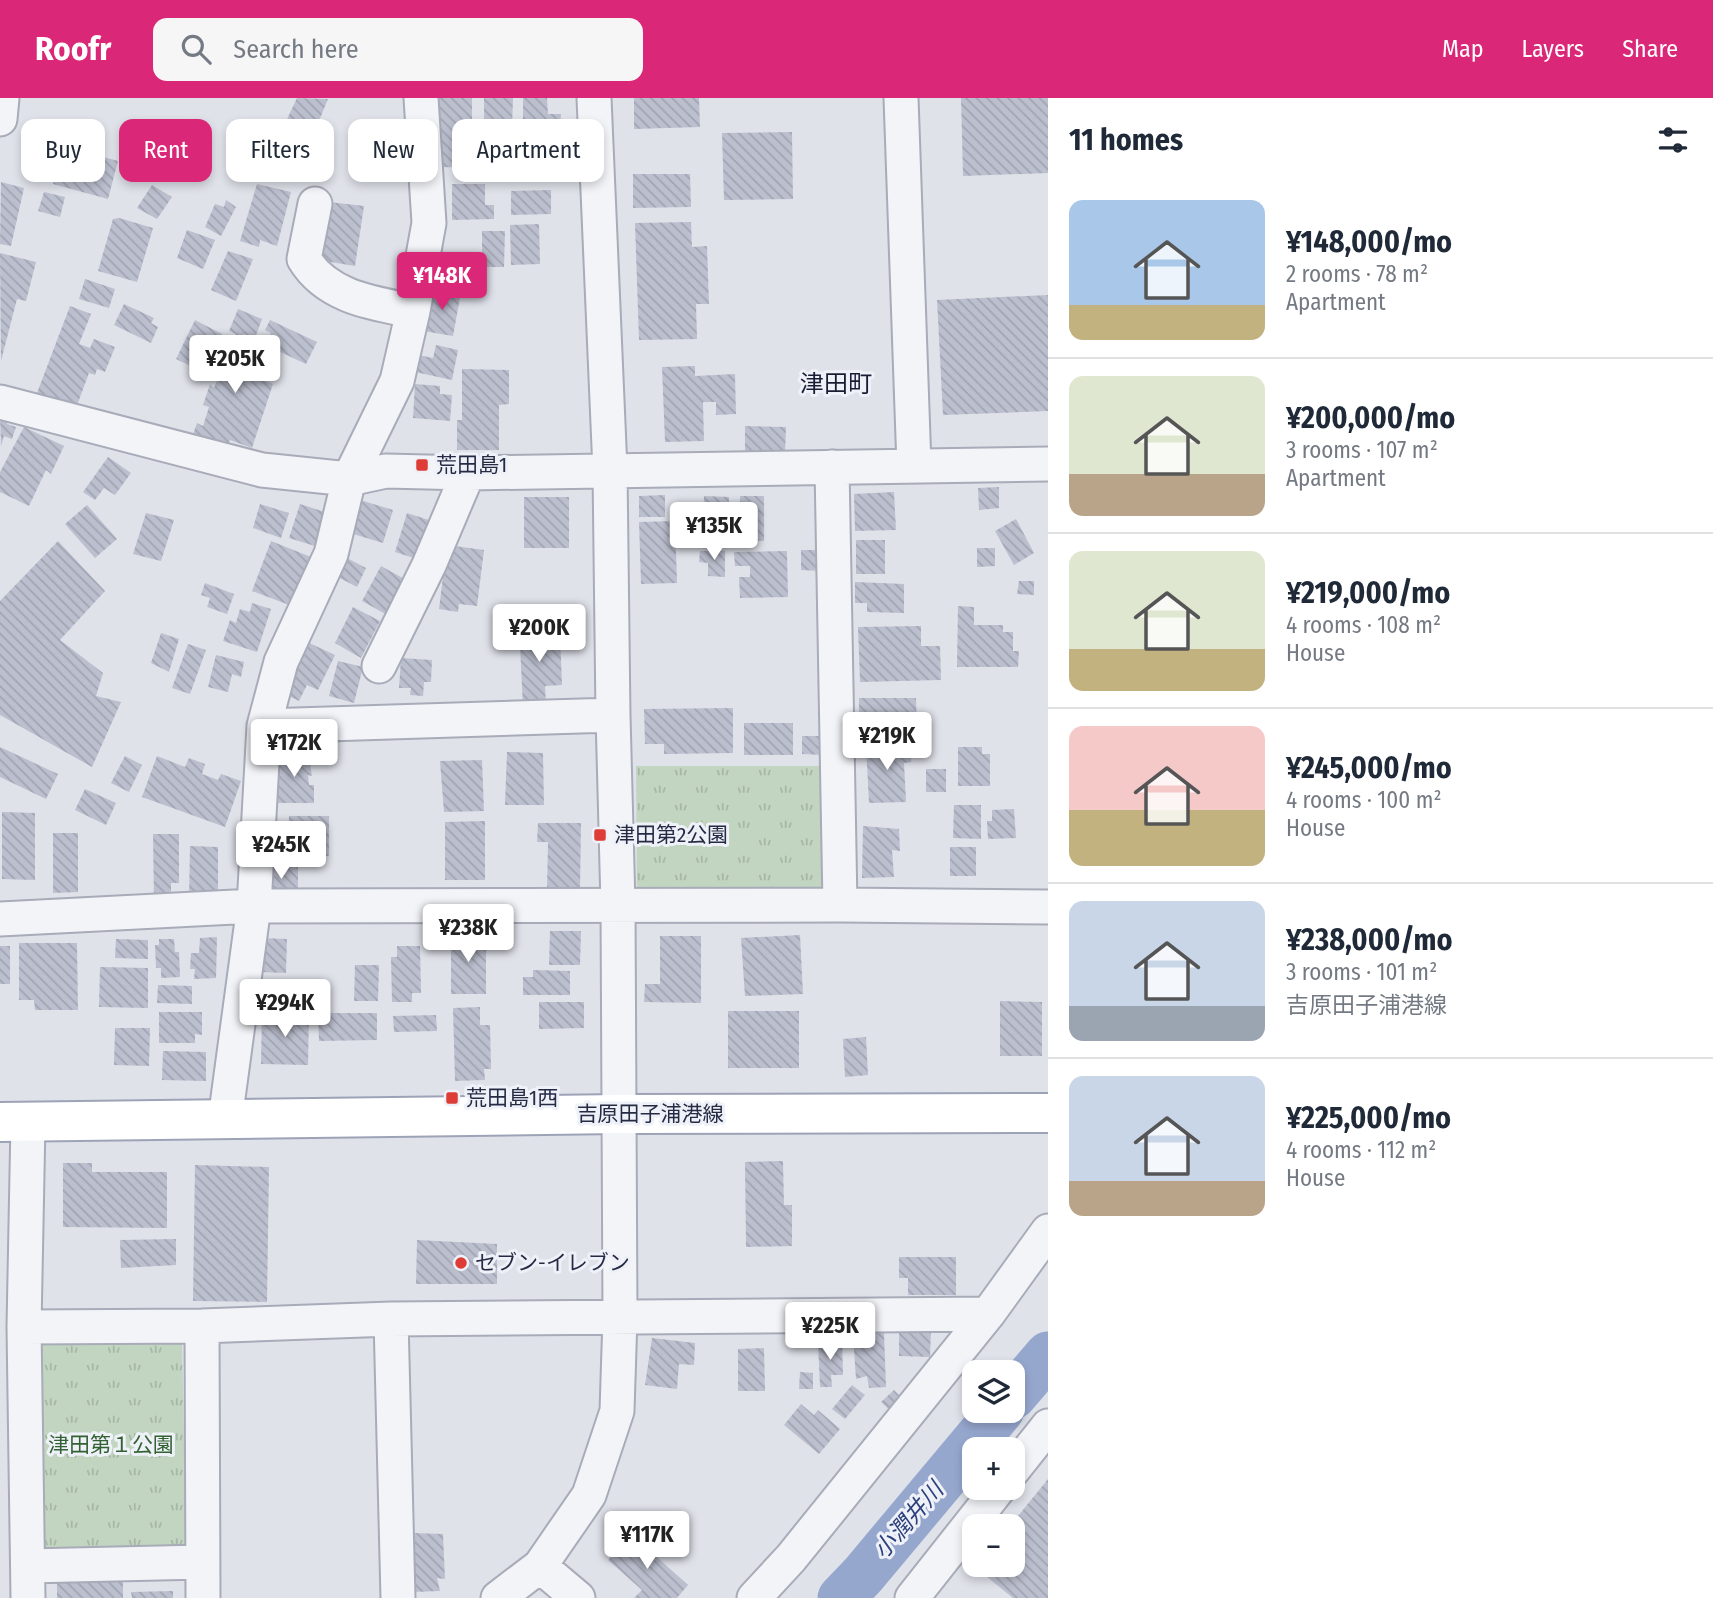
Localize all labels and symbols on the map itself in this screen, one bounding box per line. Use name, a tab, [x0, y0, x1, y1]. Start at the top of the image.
pin: ¥148K	[393, 252, 491, 312]
pin: ¥205K	[186, 336, 284, 395]
district label: 津田町	[800, 370, 872, 398]
place label: 荒田島1	[436, 452, 507, 478]
marker: 荒田島1	[414, 457, 430, 473]
pin: ¥135K	[665, 503, 763, 562]
pin: ¥200K	[490, 604, 588, 664]
pin: ¥219K	[838, 712, 936, 772]
pin: ¥172K	[245, 720, 343, 779]
pin: ¥245K	[232, 822, 330, 881]
place label: 津田第2公園	[614, 822, 728, 848]
marker: 津田第2公園	[592, 827, 608, 843]
pin: ¥238K	[419, 904, 517, 964]
pin: ¥294K	[236, 979, 334, 1039]
place label: 荒田島1西	[466, 1085, 558, 1111]
marker: 荒田島1西	[444, 1090, 460, 1106]
street label: 吉原田子浦港線	[577, 1101, 724, 1127]
place label: セブン-イレブン	[475, 1250, 630, 1276]
marker: セブン-イレブン	[453, 1255, 469, 1271]
pin: ¥225K	[781, 1302, 879, 1362]
park label: 津田第１公園	[48, 1432, 174, 1458]
water label: 小潤井川	[867, 1474, 951, 1564]
pin: ¥117K	[598, 1512, 696, 1571]

